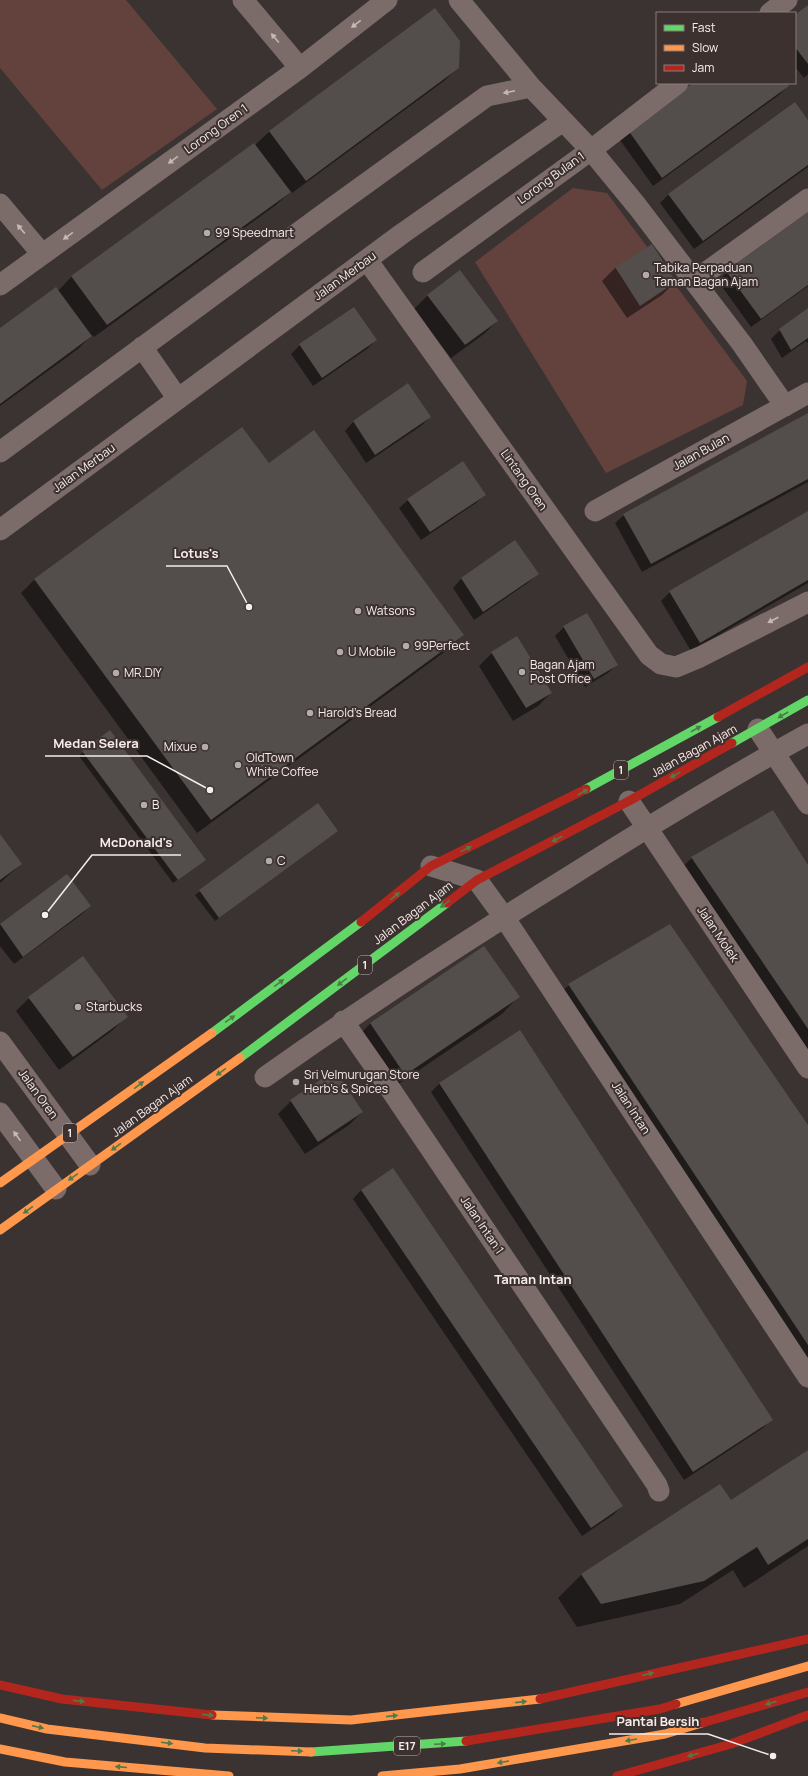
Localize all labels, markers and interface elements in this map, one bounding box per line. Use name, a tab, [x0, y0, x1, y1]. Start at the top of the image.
legend	[656, 12, 796, 84]
text: Fast	[692, 19, 716, 36]
one-way arrow	[351, 20, 362, 28]
one-way arrow	[270, 33, 279, 43]
text: Slow	[692, 39, 718, 56]
text: Jam	[692, 59, 714, 76]
one-way arrow	[503, 89, 515, 95]
street label: Lorong Oren 1	[180, 100, 251, 158]
street label: Lorong Bulan 1	[514, 147, 588, 208]
one-way arrow	[168, 156, 178, 164]
one-way arrow	[17, 224, 26, 235]
place label: 99 Speedmart	[215, 224, 294, 241]
marker: 99 Speedmart	[202, 228, 212, 238]
one-way arrow	[62, 232, 73, 240]
street label: Jalan Merbau	[310, 247, 379, 304]
place label: Tabika Perpaduan Taman Bagan Ajam	[654, 259, 758, 290]
marker: Tabika Perpaduan Taman Bagan Ajam	[641, 270, 651, 280]
street label: Jalan Bulan	[669, 429, 732, 474]
street label: Jalan Merbau	[49, 439, 118, 496]
street label: Lintang Oren	[497, 446, 552, 514]
callout: Lotus's	[166, 541, 227, 566]
text: Lotus's	[174, 544, 218, 562]
place label: Watsons	[366, 602, 415, 619]
marker: Watsons	[353, 606, 363, 616]
one-way arrow	[768, 616, 779, 623]
place label: 99Perfect	[414, 637, 470, 654]
marker: 99Perfect	[401, 641, 411, 651]
place label: U Mobile	[348, 643, 396, 660]
marker: U Mobile	[335, 647, 345, 657]
place label: Bagan Ajam Post Office	[530, 656, 595, 687]
place label: MR.DIY	[124, 664, 162, 681]
marker: Bagan Ajam Post Office	[517, 667, 527, 677]
marker: MR.DIY	[111, 668, 121, 678]
place label: Harold's Bread	[318, 704, 397, 721]
marker: Harold's Bread	[305, 708, 315, 718]
one-way arrow	[777, 711, 789, 718]
street label: Jalan Bagan Ajam	[648, 720, 740, 781]
one-way arrow	[690, 725, 702, 732]
callout: Medan Selera	[45, 731, 147, 756]
text: Medan Selera	[53, 734, 139, 752]
place label: Mixue	[164, 738, 197, 755]
marker: Mixue	[200, 742, 210, 752]
place label: OldTown White Coffee	[246, 749, 319, 780]
marker: OldTown White Coffee	[233, 760, 243, 770]
road number: 1	[614, 761, 628, 779]
one-way arrow	[669, 772, 681, 778]
one-way arrow	[577, 788, 589, 795]
place label: B	[152, 796, 159, 813]
marker: B	[139, 800, 149, 810]
callout: McDonald's	[92, 830, 181, 855]
text: McDonald's	[100, 833, 172, 851]
one-way arrow	[551, 836, 563, 842]
one-way arrow	[460, 846, 472, 852]
place label: C	[277, 852, 286, 869]
marker: C	[264, 856, 274, 866]
street label: Jalan Bagan Ajam	[369, 877, 456, 948]
one-way arrow	[389, 891, 400, 900]
one-way arrow	[440, 900, 451, 908]
street label: Jalan Molek	[693, 902, 744, 966]
road number: 1	[358, 956, 372, 974]
one-way arrow	[336, 978, 347, 986]
one-way arrow	[273, 979, 284, 987]
place label: Starbucks	[86, 998, 142, 1015]
marker: Starbucks	[73, 1002, 83, 1012]
one-way arrow	[224, 1015, 235, 1023]
street label: Jalan Oren	[14, 1065, 62, 1122]
place label: Sri Velmurugan Store Herb's & Spices	[304, 1066, 420, 1097]
one-way arrow	[216, 1067, 226, 1075]
street label: Jalan Bagan Ajam	[108, 1071, 196, 1141]
marker: Sri Velmurugan Store Herb's & Spices	[291, 1077, 301, 1087]
street label: Jalan Intan	[608, 1078, 655, 1137]
one-way arrow	[134, 1081, 144, 1089]
road number: 1	[63, 1124, 77, 1142]
one-way arrow	[13, 1131, 21, 1141]
one-way arrow	[110, 1143, 121, 1151]
one-way arrow	[68, 1173, 78, 1181]
street label: Jalan Intan 1	[457, 1192, 508, 1257]
one-way arrow	[22, 1206, 33, 1214]
district label: Taman Intan	[494, 1270, 572, 1288]
one-way arrow	[642, 1671, 654, 1677]
one-way arrow	[73, 1698, 85, 1704]
one-way arrow	[515, 1698, 527, 1705]
one-way arrow	[764, 1700, 776, 1706]
callout: Pantai Bersih	[609, 1709, 708, 1734]
one-way arrow	[202, 1712, 215, 1718]
text: Pantai Bersih	[617, 1712, 699, 1730]
one-way arrow	[386, 1713, 398, 1719]
one-way arrow	[256, 1714, 268, 1721]
one-way arrow	[32, 1725, 44, 1731]
road number: E17	[394, 1737, 420, 1755]
one-way arrow	[625, 1737, 638, 1743]
one-way arrow	[161, 1740, 173, 1746]
one-way arrow	[434, 1741, 446, 1748]
one-way arrow	[291, 1747, 303, 1754]
one-way arrow	[687, 1752, 699, 1758]
one-way arrow	[497, 1759, 509, 1765]
one-way arrow	[115, 1764, 127, 1770]

